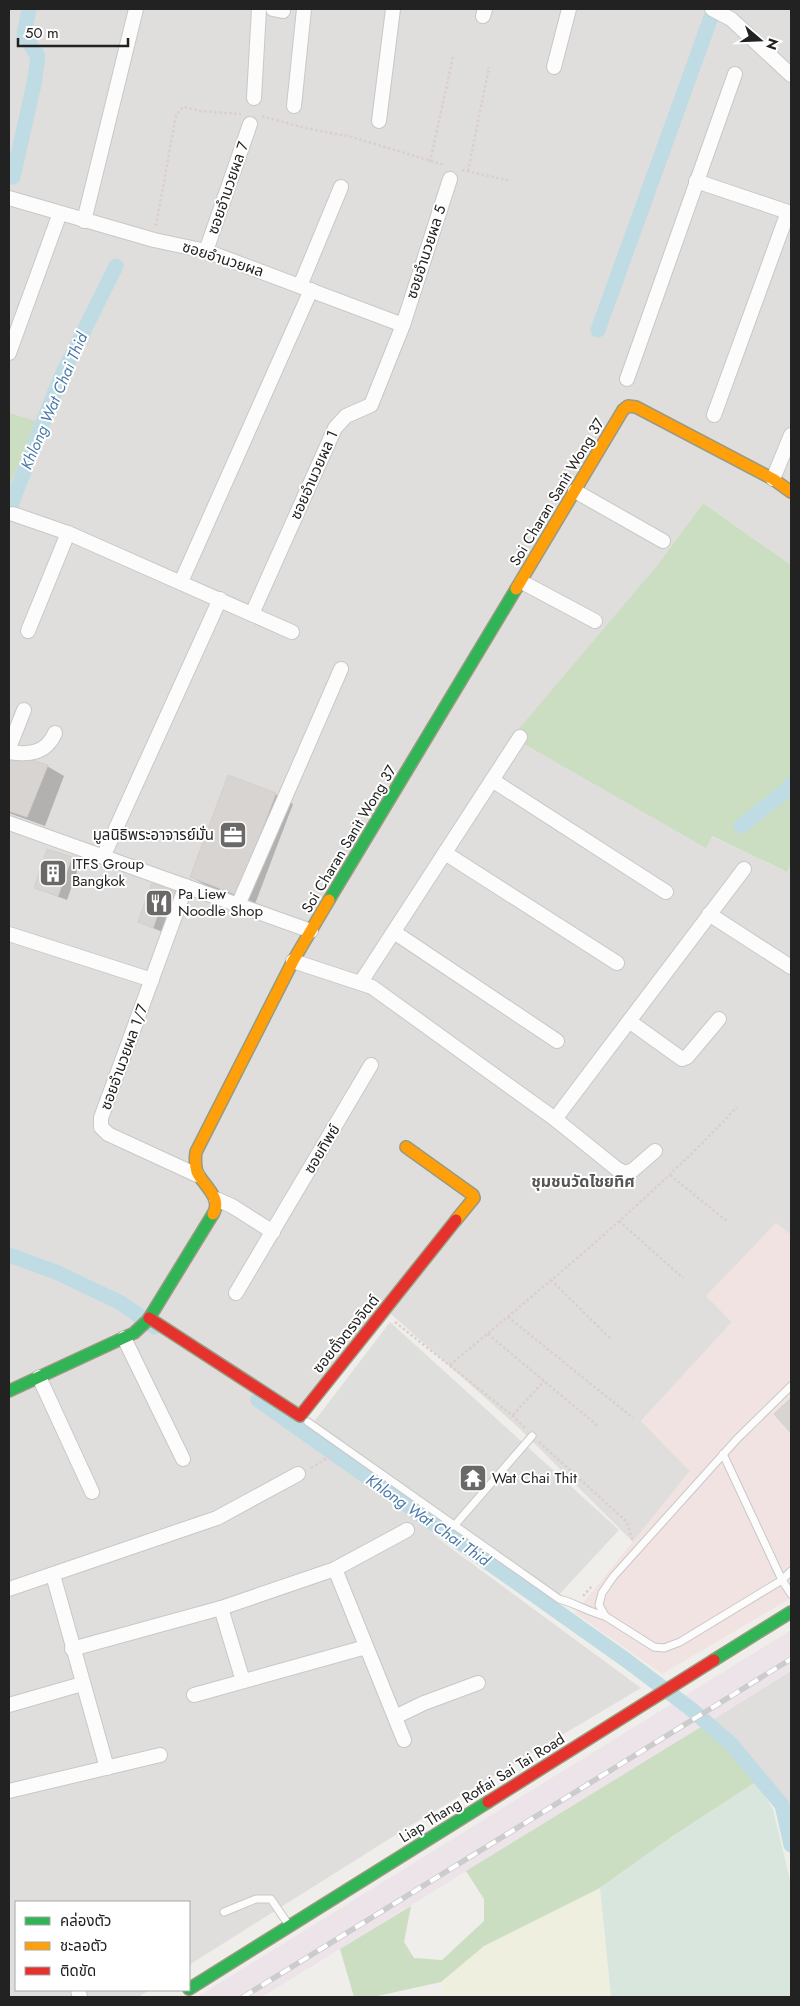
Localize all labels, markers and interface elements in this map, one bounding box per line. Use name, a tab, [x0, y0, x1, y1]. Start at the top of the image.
scale bar	[18, 15, 128, 47]
north arrow	[735, 15, 785, 65]
text: 50 m	[25, 22, 59, 44]
text: N	[761, 36, 784, 53]
street label: ซอยอำนวยผล 7	[202, 139, 254, 237]
street label: ซอยอำนวยผล 5	[401, 202, 451, 302]
street label: ซอยอำนวยผล	[179, 236, 267, 282]
water label: Khlong Wat Chai Thid	[15, 328, 94, 473]
street label: Soi Charan Sanit Wong 37	[504, 414, 610, 570]
street label: ซอยอำนวยผล 1	[285, 427, 343, 523]
street label: Soi Charan Sanit Wong 37	[296, 761, 402, 917]
office icon: มูลนิธิพระอาจารย์มั่น	[218, 820, 248, 850]
place label: มูลนิธิพระอาจารย์มั่น	[93, 824, 214, 846]
place label: ITFS Group Bangkok	[72, 853, 144, 892]
building icon: ITFS Group Bangkok	[38, 858, 68, 888]
place label: Pa Liew Noodle Shop	[178, 883, 264, 922]
restaurant icon: Pa Liew Noodle Shop	[144, 888, 174, 918]
street label: ซอยอำนวยผล 1/7	[95, 1001, 153, 1113]
street label: ซอยทิพย์	[299, 1120, 345, 1178]
district label: ชุมชนวัดไชยทิศ	[531, 1170, 635, 1193]
street label: ซอยตั้งตรงจิตต์	[307, 1290, 385, 1378]
temple icon: Wat Chai Thit	[458, 1463, 488, 1493]
place label: Wat Chai Thit	[492, 1467, 577, 1489]
water label: Khlong Wat Chai Thid	[361, 1469, 496, 1572]
street label: Liap Thang Rotfai Sai Tai Road	[395, 1728, 569, 1848]
legend	[15, 1901, 190, 1991]
text: คล่องตัว	[60, 1910, 111, 1932]
text: ชะลอตัว	[60, 1935, 107, 1957]
text: ติดขัด	[60, 1960, 96, 1982]

